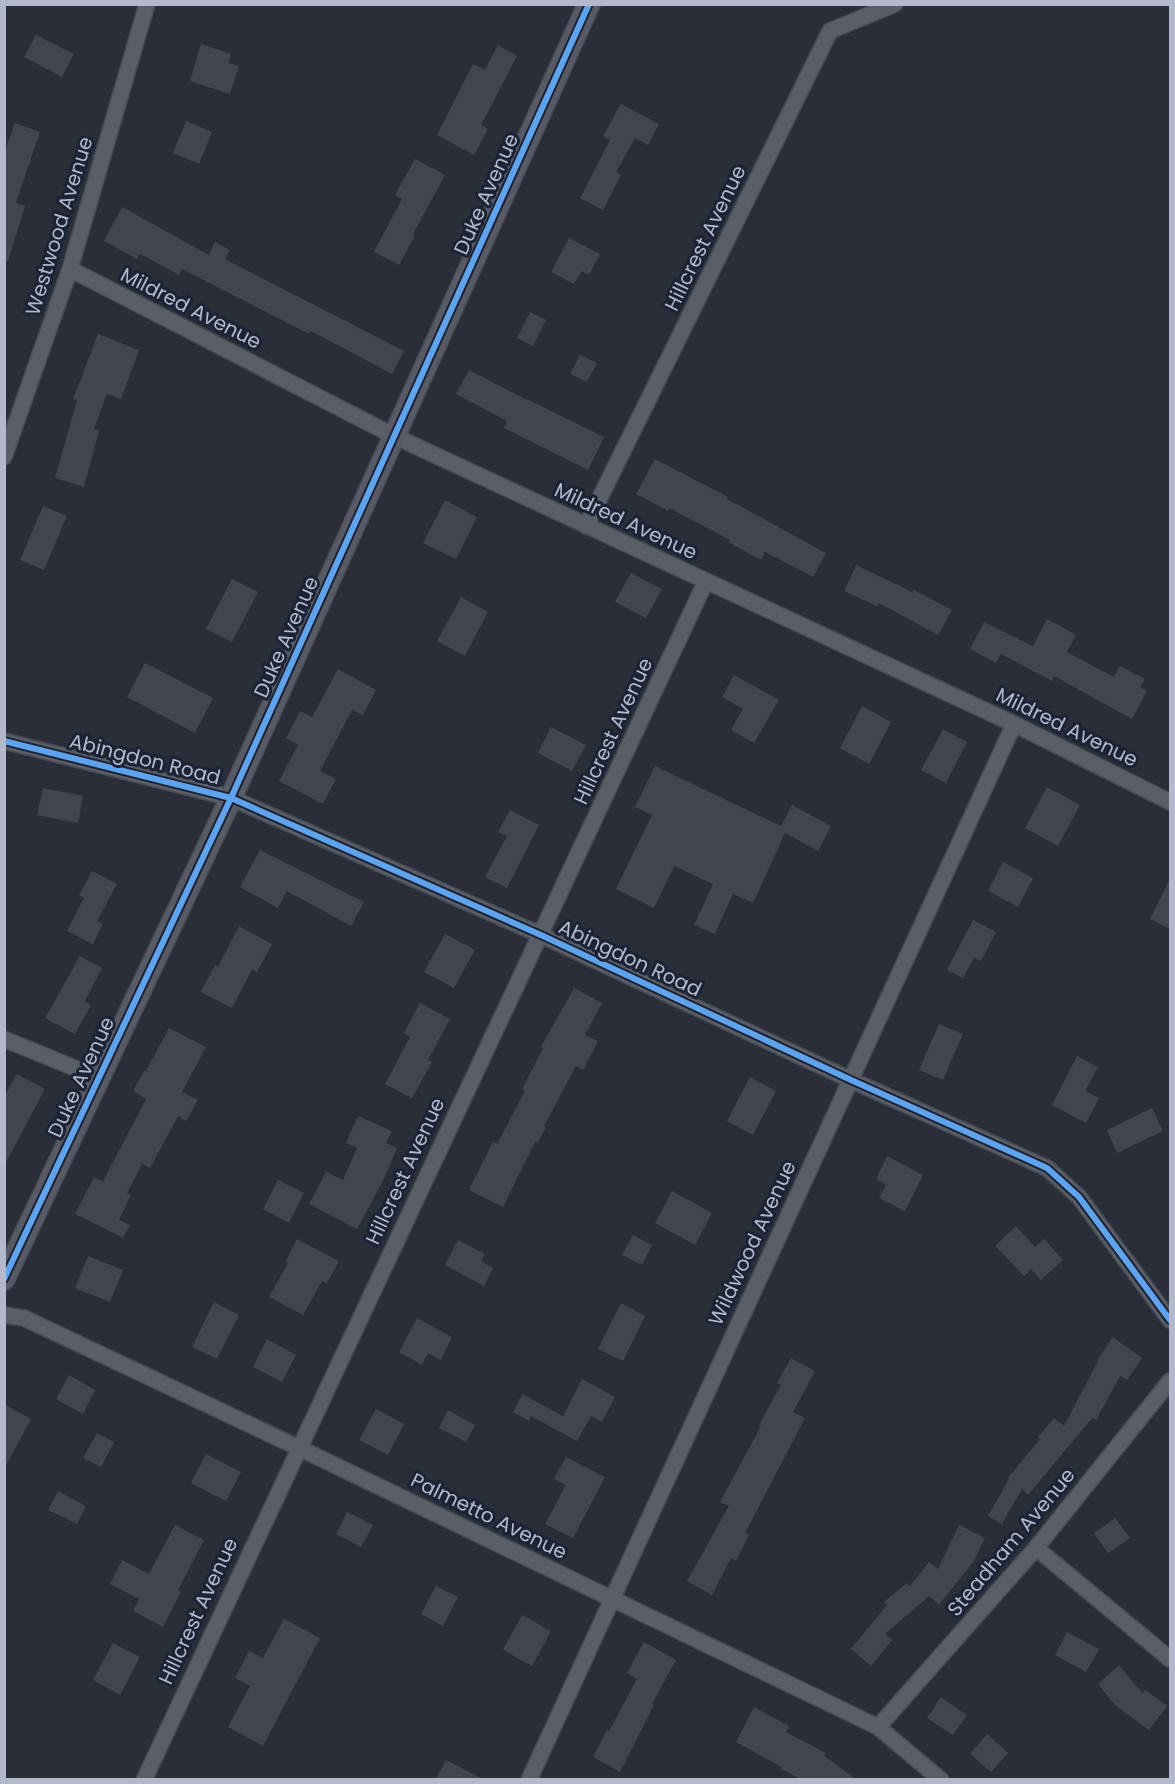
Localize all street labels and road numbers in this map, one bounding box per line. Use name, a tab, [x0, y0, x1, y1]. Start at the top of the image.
street label: Duke Avenue	[447, 129, 525, 259]
street label: Westwood Avenue	[18, 133, 100, 319]
street label: Hillcrest Avenue	[658, 161, 752, 315]
street label: Mildred Avenue	[116, 260, 266, 356]
street label: Mildred Avenue	[550, 476, 702, 566]
street label: Duke Avenue	[247, 572, 325, 702]
street label: Hillcrest Avenue	[567, 653, 659, 809]
street label: Mildred Avenue	[991, 681, 1143, 773]
street label: Abingdon Road	[67, 727, 223, 791]
street label: Abingdon Road	[554, 913, 706, 1003]
street label: Duke Avenue	[41, 1012, 121, 1142]
street label: Hillcrest Avenue	[359, 1093, 451, 1249]
street label: Wildwood Avenue	[702, 1156, 802, 1330]
street label: Steadham Avenue	[941, 1462, 1081, 1622]
street label: Palmetto Avenue	[406, 1466, 572, 1566]
street label: Hillcrest Avenue	[152, 1533, 244, 1689]

